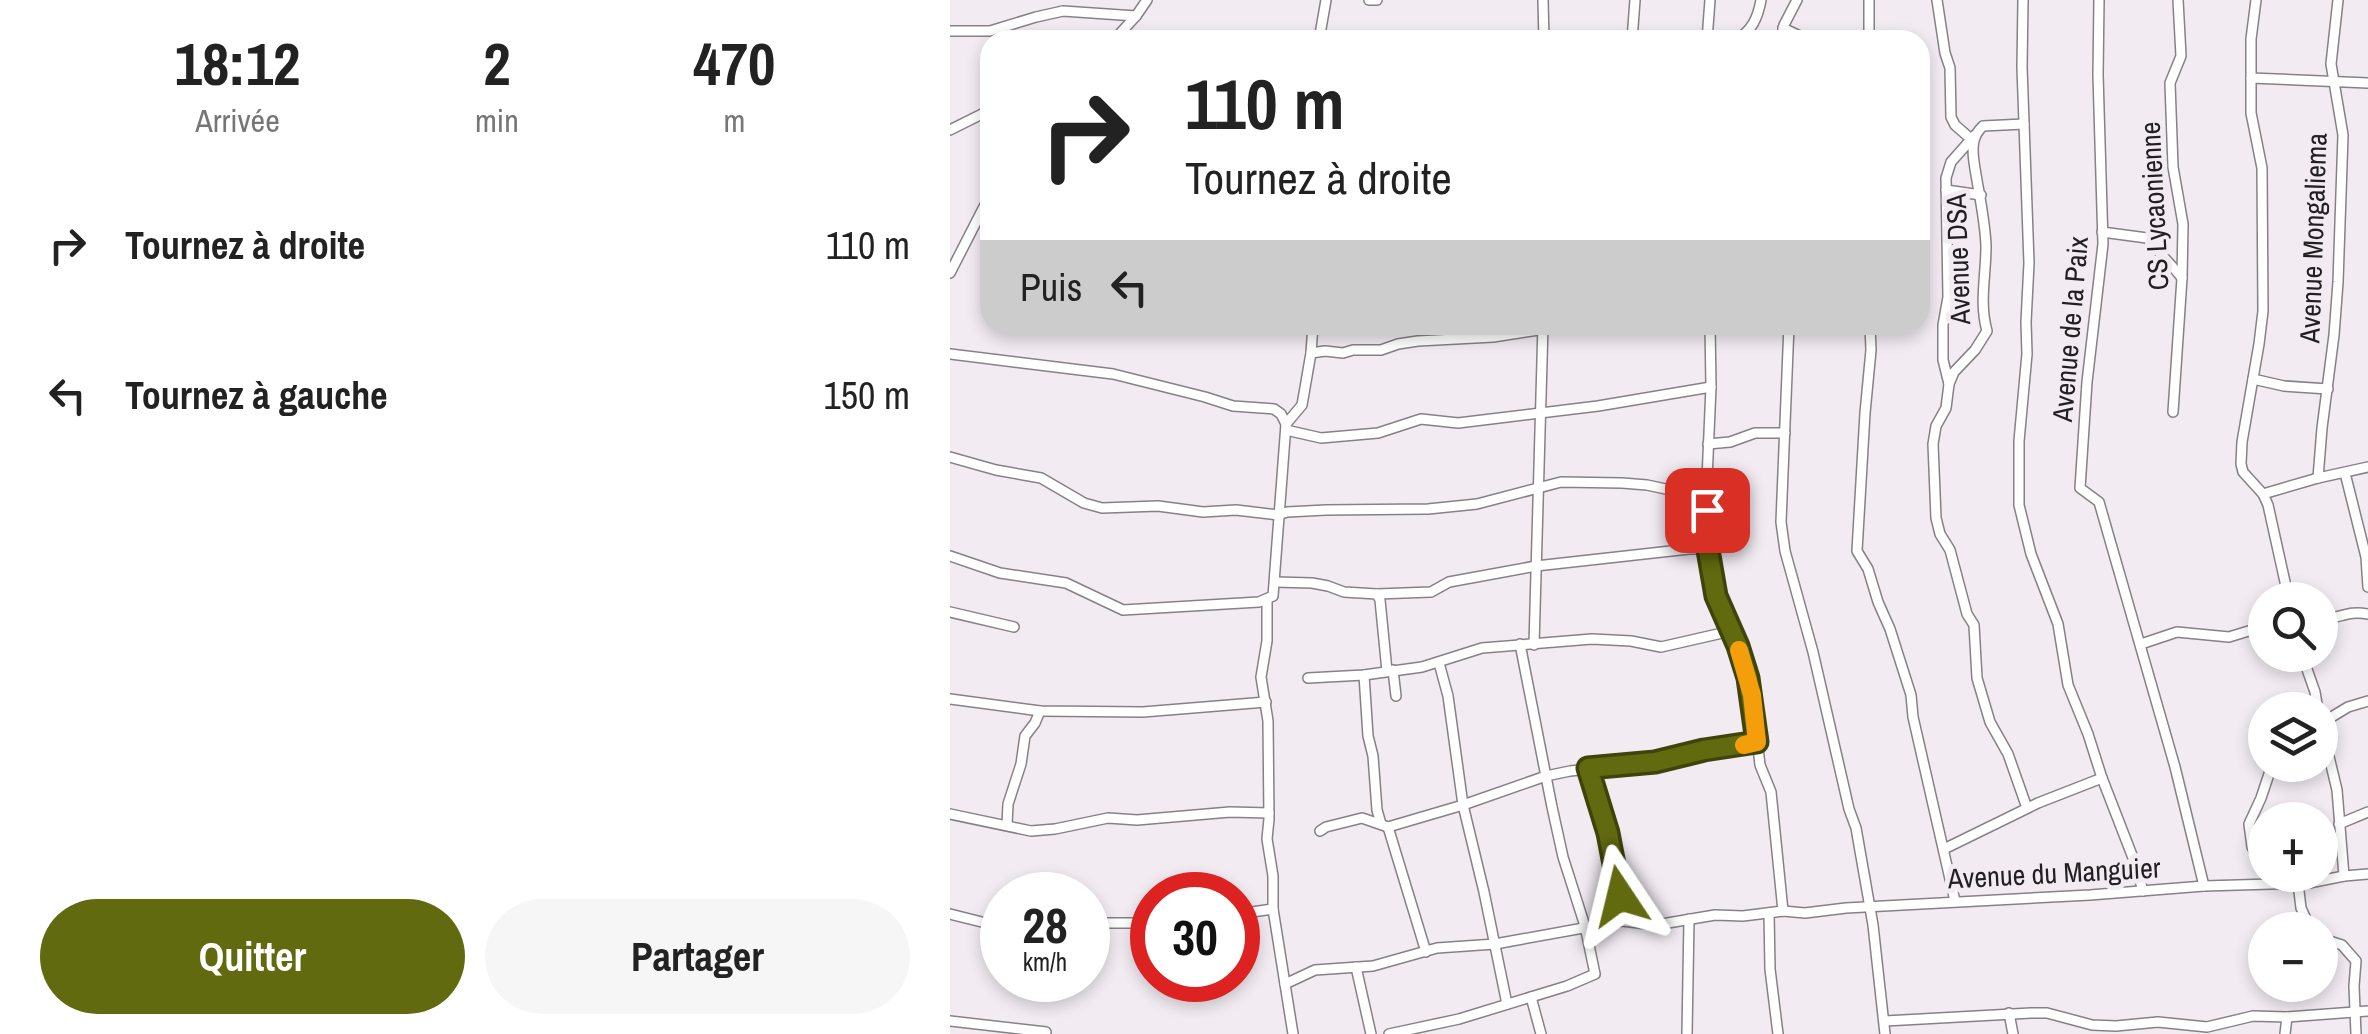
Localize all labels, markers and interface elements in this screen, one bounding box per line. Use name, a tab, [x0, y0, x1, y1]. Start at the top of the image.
text: 18:12	[175, 23, 300, 104]
text: 2	[483, 23, 511, 104]
text: 470	[693, 23, 775, 104]
text: 110 m	[1185, 57, 1345, 151]
icon: right	[1020, 70, 1150, 200]
text: Arrivée	[195, 99, 280, 142]
text: min	[475, 99, 519, 142]
text: m	[723, 99, 745, 142]
street label: CS Lycaonienne	[2131, 121, 2177, 291]
street label: Avenue Mongaliema	[2290, 132, 2336, 345]
text: Tournez à droite	[1185, 147, 1452, 208]
street label: Avenue DSA	[1937, 192, 1979, 326]
icon: right	[40, 218, 95, 273]
text: Tournez à droite	[125, 220, 365, 271]
text: 110 m	[826, 220, 910, 271]
street label: Avenue de la Paix	[2043, 234, 2097, 424]
icon: left	[1102, 260, 1157, 315]
text: Puis	[1020, 262, 1082, 313]
icon: left	[40, 368, 95, 423]
text: Tournez à gauche	[125, 370, 388, 421]
text: 150 m	[823, 370, 910, 421]
pin	[1665, 468, 1750, 553]
icon: arrive	[1680, 483, 1735, 538]
map controls	[2248, 582, 2338, 1002]
button: search	[2248, 582, 2338, 672]
button: layers	[2248, 692, 2338, 782]
button: +	[2248, 802, 2338, 892]
position arrow	[1568, 844, 1672, 948]
street label: Avenue du Manguier	[1946, 848, 2162, 898]
speed limit sign: 30	[1130, 872, 1260, 1002]
text: 28	[1022, 891, 1068, 959]
button: Quitter	[40, 899, 465, 1014]
button: Partager	[485, 899, 910, 1014]
button: −	[2248, 912, 2338, 1002]
text: km/h	[1023, 945, 1067, 979]

